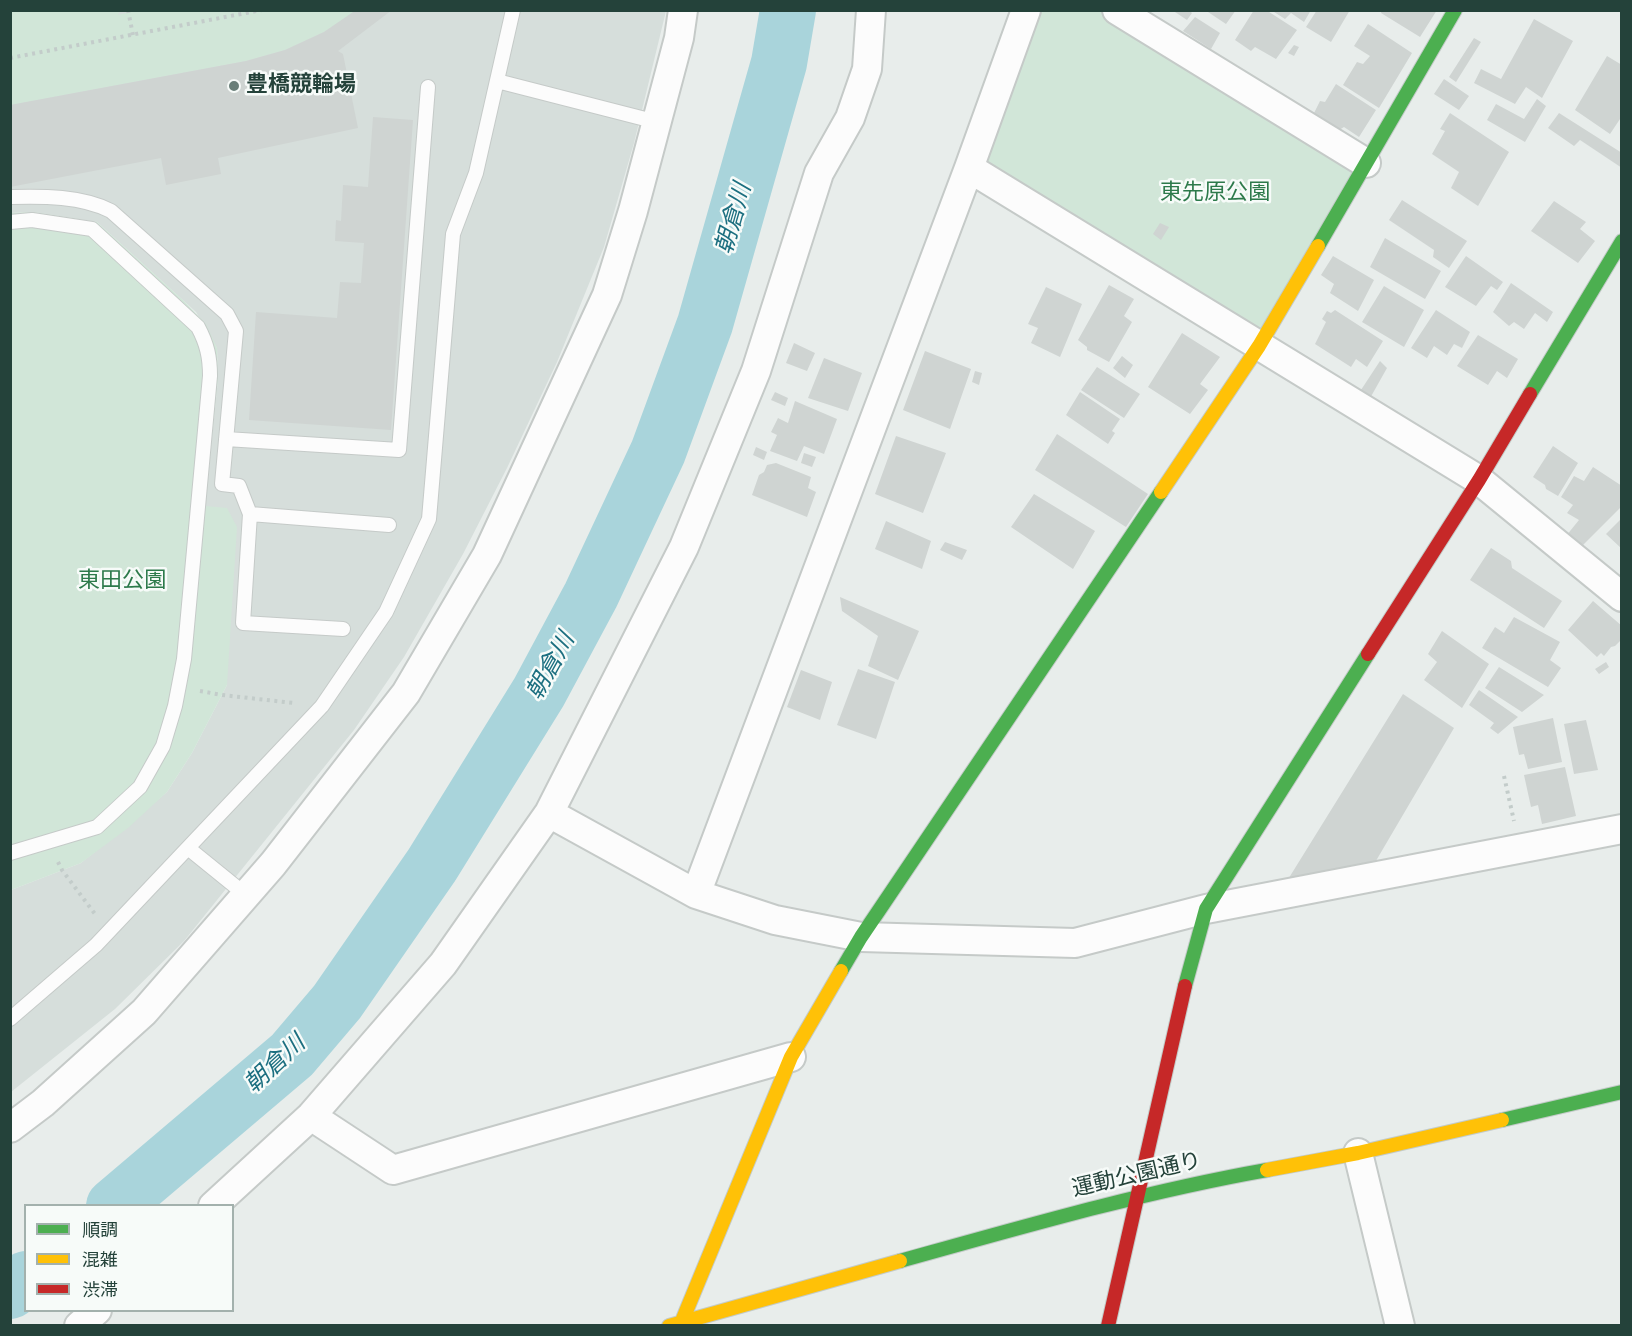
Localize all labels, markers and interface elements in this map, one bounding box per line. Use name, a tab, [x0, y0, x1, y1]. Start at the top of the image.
place label: 豊橋競輪場	[246, 73, 356, 99]
marker: 豊橋競輪場	[227, 79, 241, 93]
water label: 朝倉川	[711, 180, 759, 258]
park label: 東先原公園	[1160, 181, 1270, 207]
park label: 東田公園	[78, 569, 166, 595]
water label: 朝倉川	[522, 629, 582, 705]
water label: 朝倉川	[240, 1030, 312, 1100]
street label: 運動公園通り	[1070, 1148, 1204, 1204]
legend	[24, 1204, 234, 1312]
text: 順調	[82, 1217, 118, 1243]
text: 混雑	[82, 1247, 118, 1273]
text: 渋滞	[82, 1277, 118, 1303]

